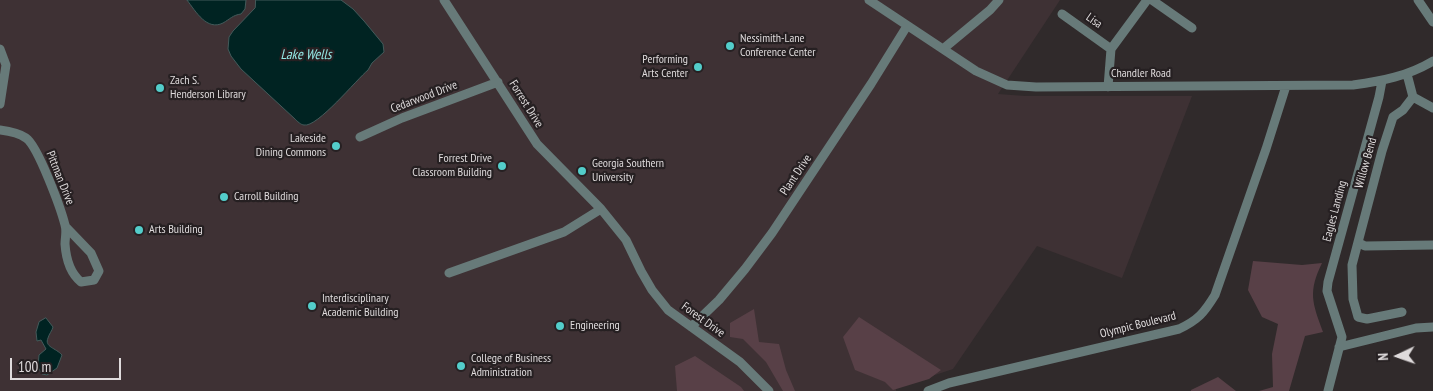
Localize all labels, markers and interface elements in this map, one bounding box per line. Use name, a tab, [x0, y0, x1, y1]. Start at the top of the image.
street label: Lisa	[1083, 10, 1105, 32]
place label: Nessimith-Lane Conference Center	[740, 32, 815, 60]
marker: Nessimith-Lane Conference Center	[724, 40, 736, 52]
water label: Lake Wells	[280, 47, 332, 63]
place label: Performing Arts Center	[642, 53, 688, 81]
marker: Performing Arts Center	[692, 61, 704, 73]
street label: Chandler Road	[1111, 67, 1171, 81]
place label: Zach S. Henderson Library	[170, 74, 246, 102]
street label: Cedarwood Drive	[389, 78, 459, 116]
street label: Forrest Drive	[506, 78, 546, 130]
marker: Zach S. Henderson Library	[154, 82, 166, 94]
place label: Lakeside Dining Commons	[256, 132, 326, 160]
street label: Willow Bend	[1352, 136, 1380, 190]
marker: Lakeside Dining Commons	[330, 140, 342, 152]
street label: Pittman Drive	[43, 149, 77, 207]
place label: Forrest Drive Classroom Building	[412, 152, 492, 180]
street label: Plant Drive	[777, 152, 815, 198]
place label: Georgia Southern University	[592, 157, 664, 185]
marker: Forrest Drive Classroom Building	[496, 160, 508, 172]
marker: Georgia Southern University	[576, 165, 588, 177]
street label: Eagles Landing	[1320, 179, 1350, 243]
place label: Carroll Building	[234, 190, 299, 204]
marker: Carroll Building	[218, 191, 230, 203]
place label: Arts Building	[149, 223, 203, 237]
marker: Arts Building	[133, 224, 145, 236]
place label: Interdisciplinary Academic Building	[322, 292, 399, 320]
street label: Forest Drive	[679, 299, 727, 341]
marker: Interdisciplinary Academic Building	[306, 300, 318, 312]
street label: Olympic Boulevard	[1098, 309, 1178, 341]
place label: Engineering	[570, 319, 620, 333]
marker: Engineering	[554, 320, 566, 332]
north arrow	[1373, 331, 1423, 381]
scale bar	[12, 348, 124, 380]
place label: College of Business Administration	[471, 352, 551, 380]
text: N	[1374, 353, 1392, 361]
text: 100 m	[18, 357, 51, 376]
marker: College of Business Administration	[455, 360, 467, 372]

